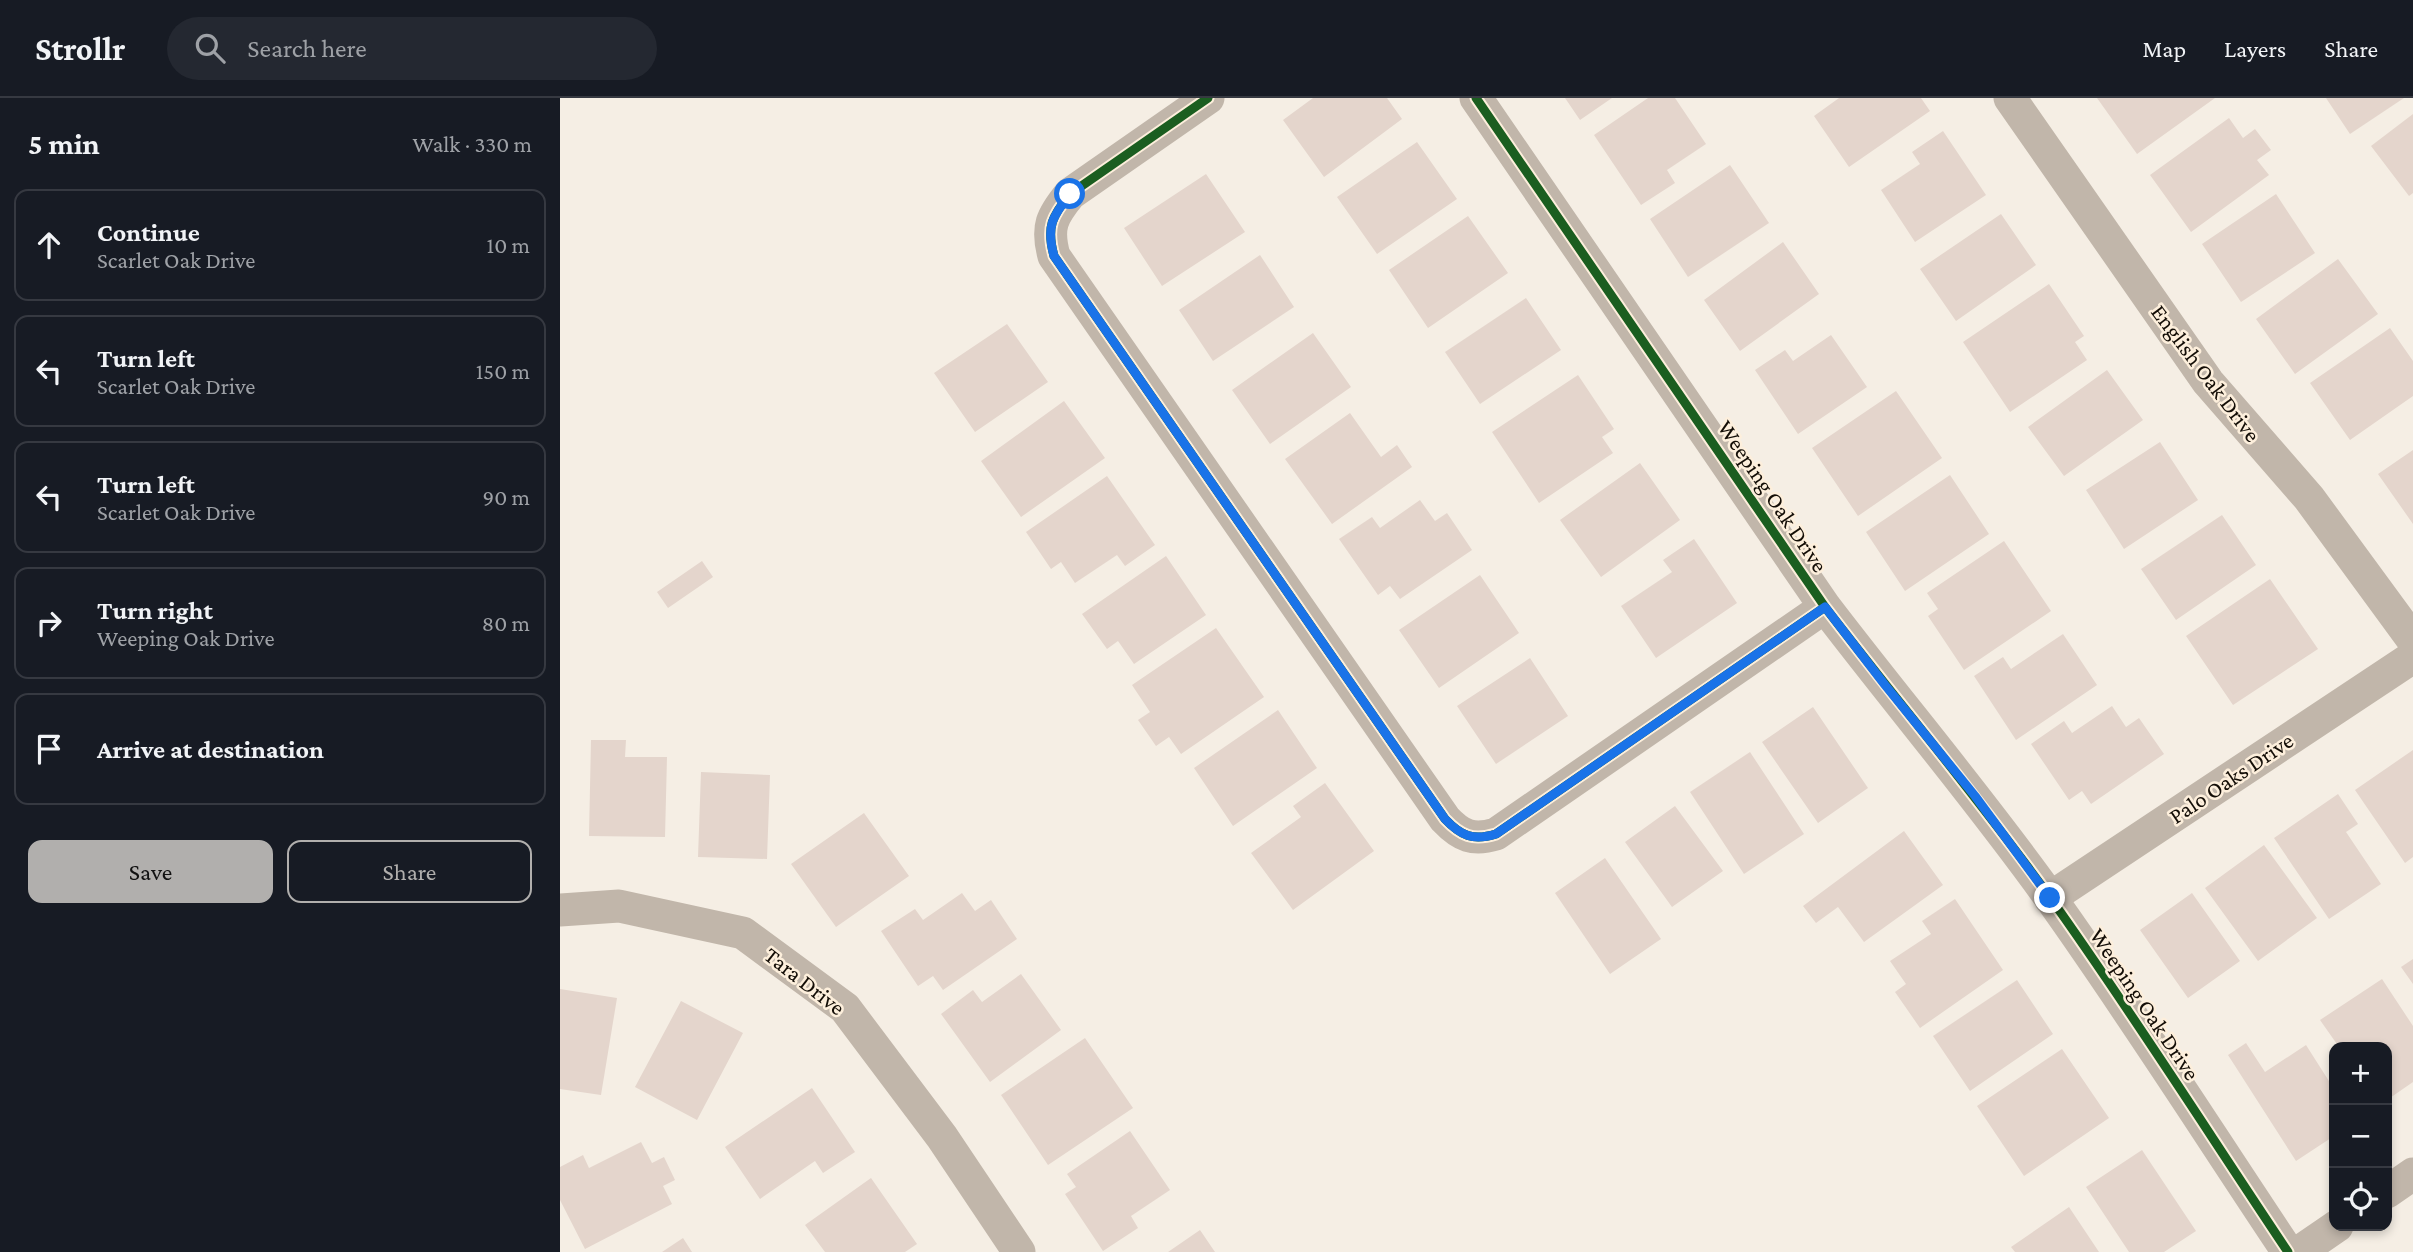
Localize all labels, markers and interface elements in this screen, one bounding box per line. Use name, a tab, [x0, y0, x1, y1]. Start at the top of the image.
search box	[167, 17, 657, 80]
icon: search	[191, 29, 229, 67]
text: Strollr	[35, 30, 125, 67]
text: Search here	[247, 34, 367, 63]
text: Map	[2142, 35, 2186, 62]
text: Layers	[2224, 35, 2286, 62]
text: Share	[2324, 35, 2378, 62]
text: 5 min	[28, 127, 100, 160]
text: Walk · 330 m	[413, 131, 532, 157]
route start	[1054, 178, 1085, 209]
text: Continue	[97, 218, 200, 247]
icon: ahead	[30, 226, 68, 264]
text: 10 m	[487, 232, 530, 258]
text: Scarlet Oak Drive	[97, 247, 255, 273]
street label: English Oak Drive	[2146, 299, 2266, 447]
text: Turn left	[97, 344, 195, 373]
icon: left	[30, 352, 68, 390]
text: 150 m	[476, 358, 530, 384]
text: Scarlet Oak Drive	[97, 373, 255, 399]
street label: Weeping Oak Drive	[1713, 415, 1833, 577]
text: Turn left	[97, 470, 195, 499]
icon: left	[30, 478, 68, 516]
text: 90 m	[483, 484, 530, 510]
text: Scarlet Oak Drive	[97, 499, 255, 525]
text: Turn right	[97, 596, 213, 625]
icon: right	[30, 604, 68, 642]
text: 80 m	[482, 610, 530, 636]
text: Weeping Oak Drive	[97, 625, 275, 651]
street label: Palo Oaks Drive	[2164, 727, 2298, 829]
icon: arrive	[30, 730, 68, 768]
text: Arrive at destination	[97, 735, 324, 764]
button: Save	[28, 840, 273, 903]
button: Share	[287, 840, 532, 903]
route end	[2034, 882, 2065, 913]
street label: Weeping Oak Drive	[2085, 923, 2205, 1085]
street label: Tara Drive	[760, 941, 850, 1021]
map controls	[2329, 1042, 2392, 1231]
button: +	[2329, 1042, 2392, 1105]
button: −	[2329, 1105, 2392, 1168]
button: locate	[2329, 1168, 2392, 1231]

